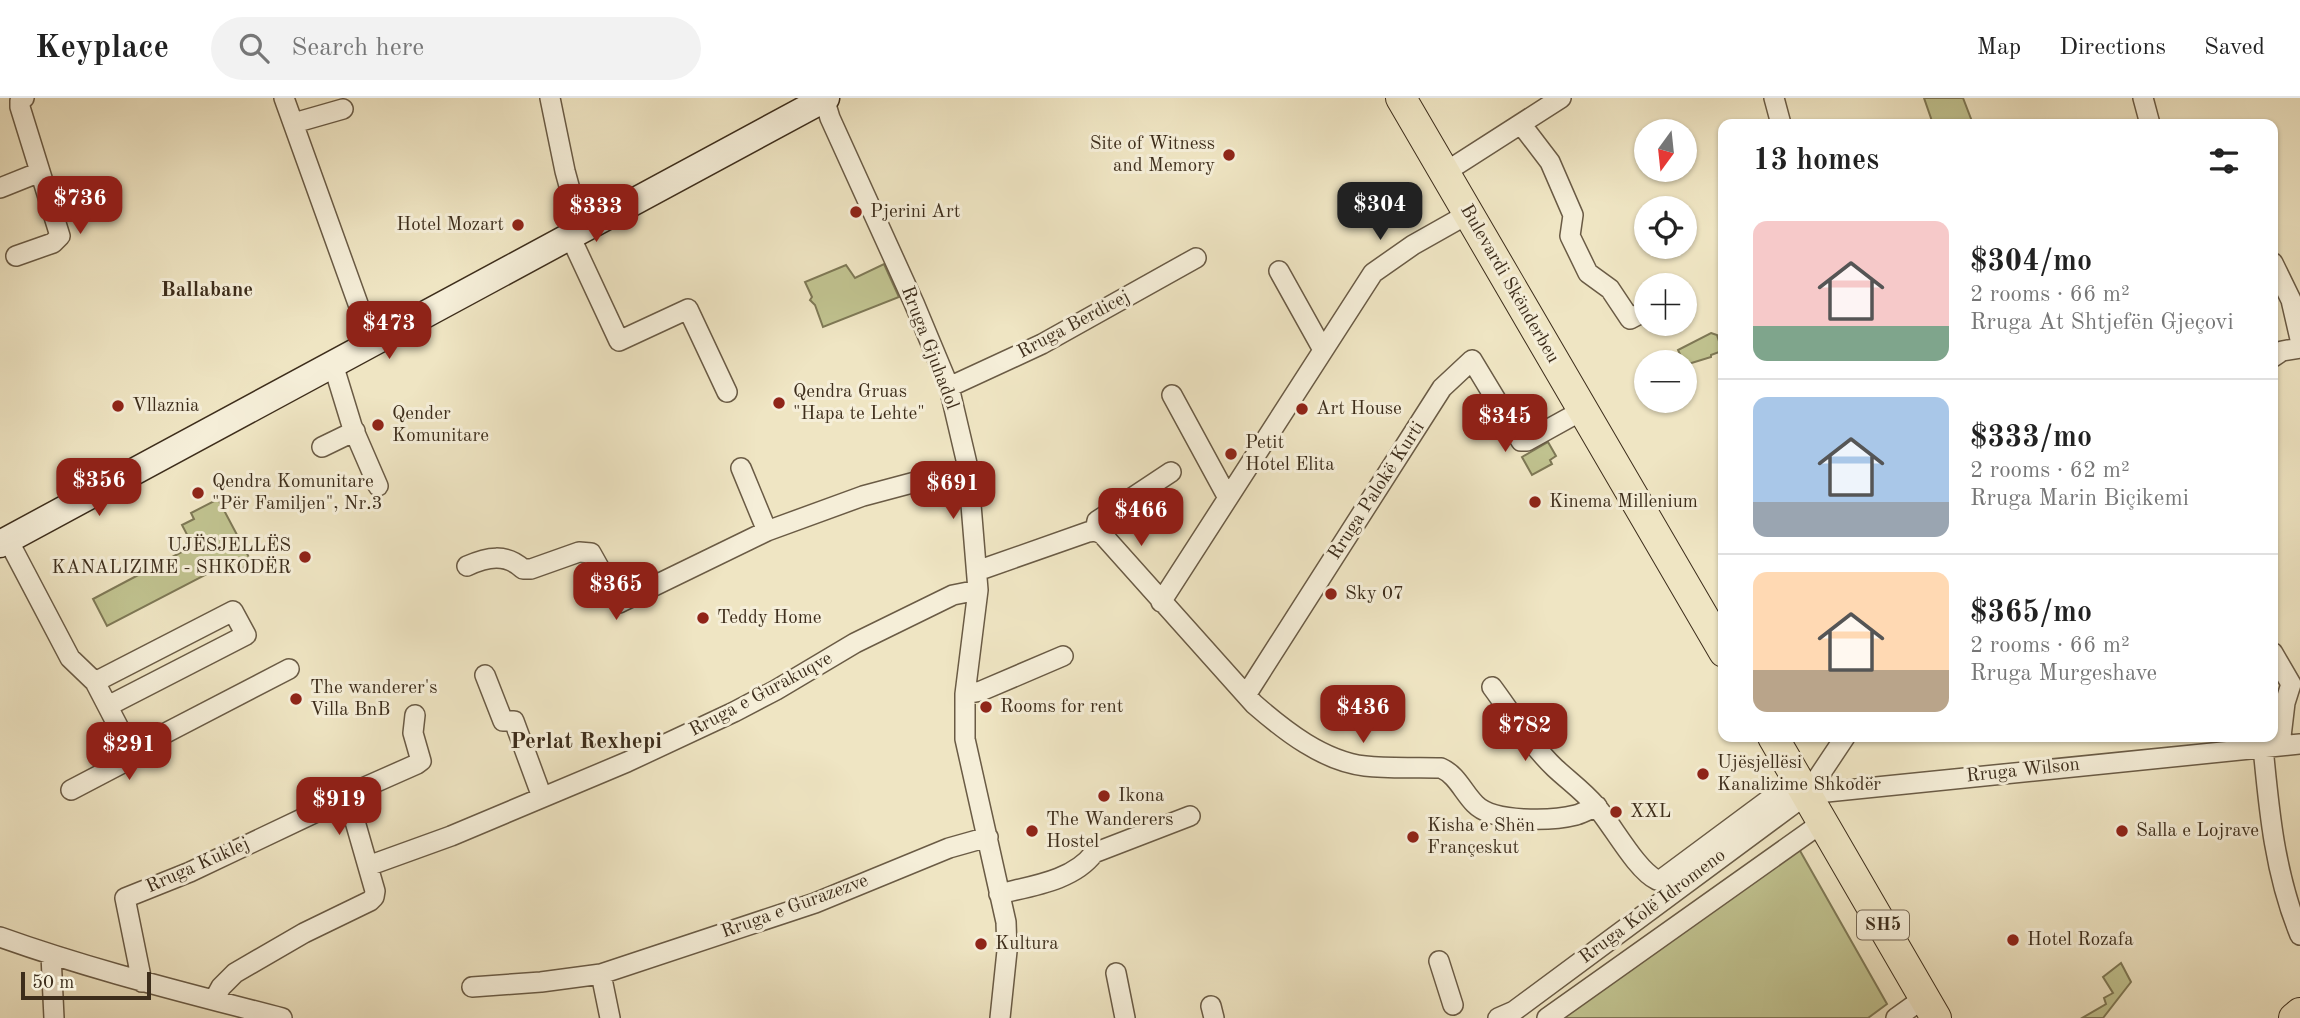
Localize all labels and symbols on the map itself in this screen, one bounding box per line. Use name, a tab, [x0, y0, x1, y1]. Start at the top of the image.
north arrow	[1634, 119, 1698, 182]
place label: Site of Witness and Memory	[1090, 135, 1215, 176]
marker: Site of Witness and Memory	[1221, 147, 1237, 163]
pin: $736	[39, 176, 121, 236]
pin: $304	[1339, 183, 1421, 242]
pin: $333	[555, 184, 637, 244]
street label: Bulevardi Skënderbeu	[1456, 201, 1562, 367]
place label: Pjerini Art	[870, 203, 960, 222]
marker: Pjerini Art	[848, 204, 864, 220]
place label: Hotel Mozart	[396, 216, 504, 235]
marker: Hotel Mozart	[510, 217, 526, 233]
district label: Ballabane	[161, 280, 253, 301]
street label: Rruga Gjuhadol	[897, 284, 961, 412]
street label: Rruga Berdicej	[1015, 287, 1133, 363]
pin: $473	[348, 302, 430, 361]
place label: Qendra Gruas "Hapa te Lehte"	[793, 383, 925, 424]
pin: $345	[1464, 394, 1546, 454]
marker: Qendra Gruas "Hapa te Lehte"	[771, 395, 787, 411]
place label: Vllaznia	[132, 397, 200, 416]
marker: Vllaznia	[110, 398, 126, 414]
place label: Art House	[1316, 400, 1402, 419]
marker: Art House	[1294, 401, 1310, 417]
place label: Qender Komunitare	[392, 405, 489, 446]
marker: Qender Komunitare	[370, 417, 386, 433]
street label: Rruga Palokë Kurti	[1325, 418, 1429, 564]
place label: Petit Hotel Elita	[1245, 434, 1335, 475]
marker: Petit Hotel Elita	[1223, 446, 1239, 462]
pin: $356	[58, 458, 140, 518]
pin: $691	[912, 462, 994, 521]
place label: Qendra Komunitare "Për Familjen", Nr.3	[212, 473, 383, 514]
marker: Qendra Komunitare "Për Familjen", Nr.3	[190, 485, 206, 501]
pin: $466	[1100, 489, 1182, 548]
place label: Kinema Millenium	[1549, 493, 1698, 512]
marker: Kinema Millenium	[1527, 494, 1543, 510]
place label: UJËSJELLËS KANALIZIME - SHKODËR	[52, 534, 291, 578]
marker: UJËSJELLËS KANALIZIME - SHKODËR	[297, 549, 313, 565]
pin: $365	[575, 562, 657, 622]
place label: Sky 07	[1345, 585, 1404, 604]
marker: Sky 07	[1323, 586, 1339, 602]
place label: Teddy Home	[717, 609, 821, 628]
marker: Teddy Home	[695, 610, 711, 626]
street label: Rruga e Gurakuqve	[686, 649, 836, 741]
place label: The wanderer's Villa BnB	[310, 679, 438, 720]
pin: $436	[1322, 686, 1404, 745]
marker: The wanderer's Villa BnB	[288, 691, 304, 707]
place label: Rooms for rent	[1000, 698, 1123, 717]
marker: Rooms for rent	[978, 699, 994, 715]
pin: $782	[1484, 704, 1566, 763]
pin: $291	[88, 722, 170, 782]
district label: Perlat Rexhepi	[510, 730, 662, 753]
place label: Ujësjellësi Kanalizime Shkodër	[1717, 754, 1881, 795]
street label: Rruga Wilson	[1965, 756, 2081, 786]
marker: Ujësjellësi Kanalizime Shkodër	[1695, 766, 1711, 782]
pin: $919	[298, 778, 380, 837]
place label: Ikona	[1118, 787, 1165, 806]
marker: Ikona	[1096, 788, 1112, 804]
place label: XXL	[1630, 803, 1671, 822]
marker: XXL	[1608, 804, 1624, 820]
place label: The Wanderers Hostel	[1046, 811, 1174, 852]
place label: Kisha e Shën Françeskut	[1427, 817, 1535, 858]
place label: Salla e Lojrave	[2136, 822, 2259, 841]
marker: The Wanderers Hostel	[1024, 823, 1040, 839]
marker: Salla e Lojrave	[2114, 823, 2130, 839]
marker: Kisha e Shën Françeskut	[1405, 829, 1421, 845]
street label: Rruga Kuklej	[143, 835, 253, 897]
street label: Rruga Kolë Idromeno	[1576, 846, 1730, 968]
street label: Rruga e Gurazezve	[719, 872, 871, 942]
road number: SH5	[1857, 910, 1909, 940]
place label: Hotel Rozafa	[2027, 931, 2134, 950]
marker: Hotel Rozafa	[2005, 932, 2021, 948]
place label: Kultura	[995, 935, 1059, 954]
marker: Kultura	[973, 936, 989, 952]
scale bar	[21, 969, 150, 1001]

